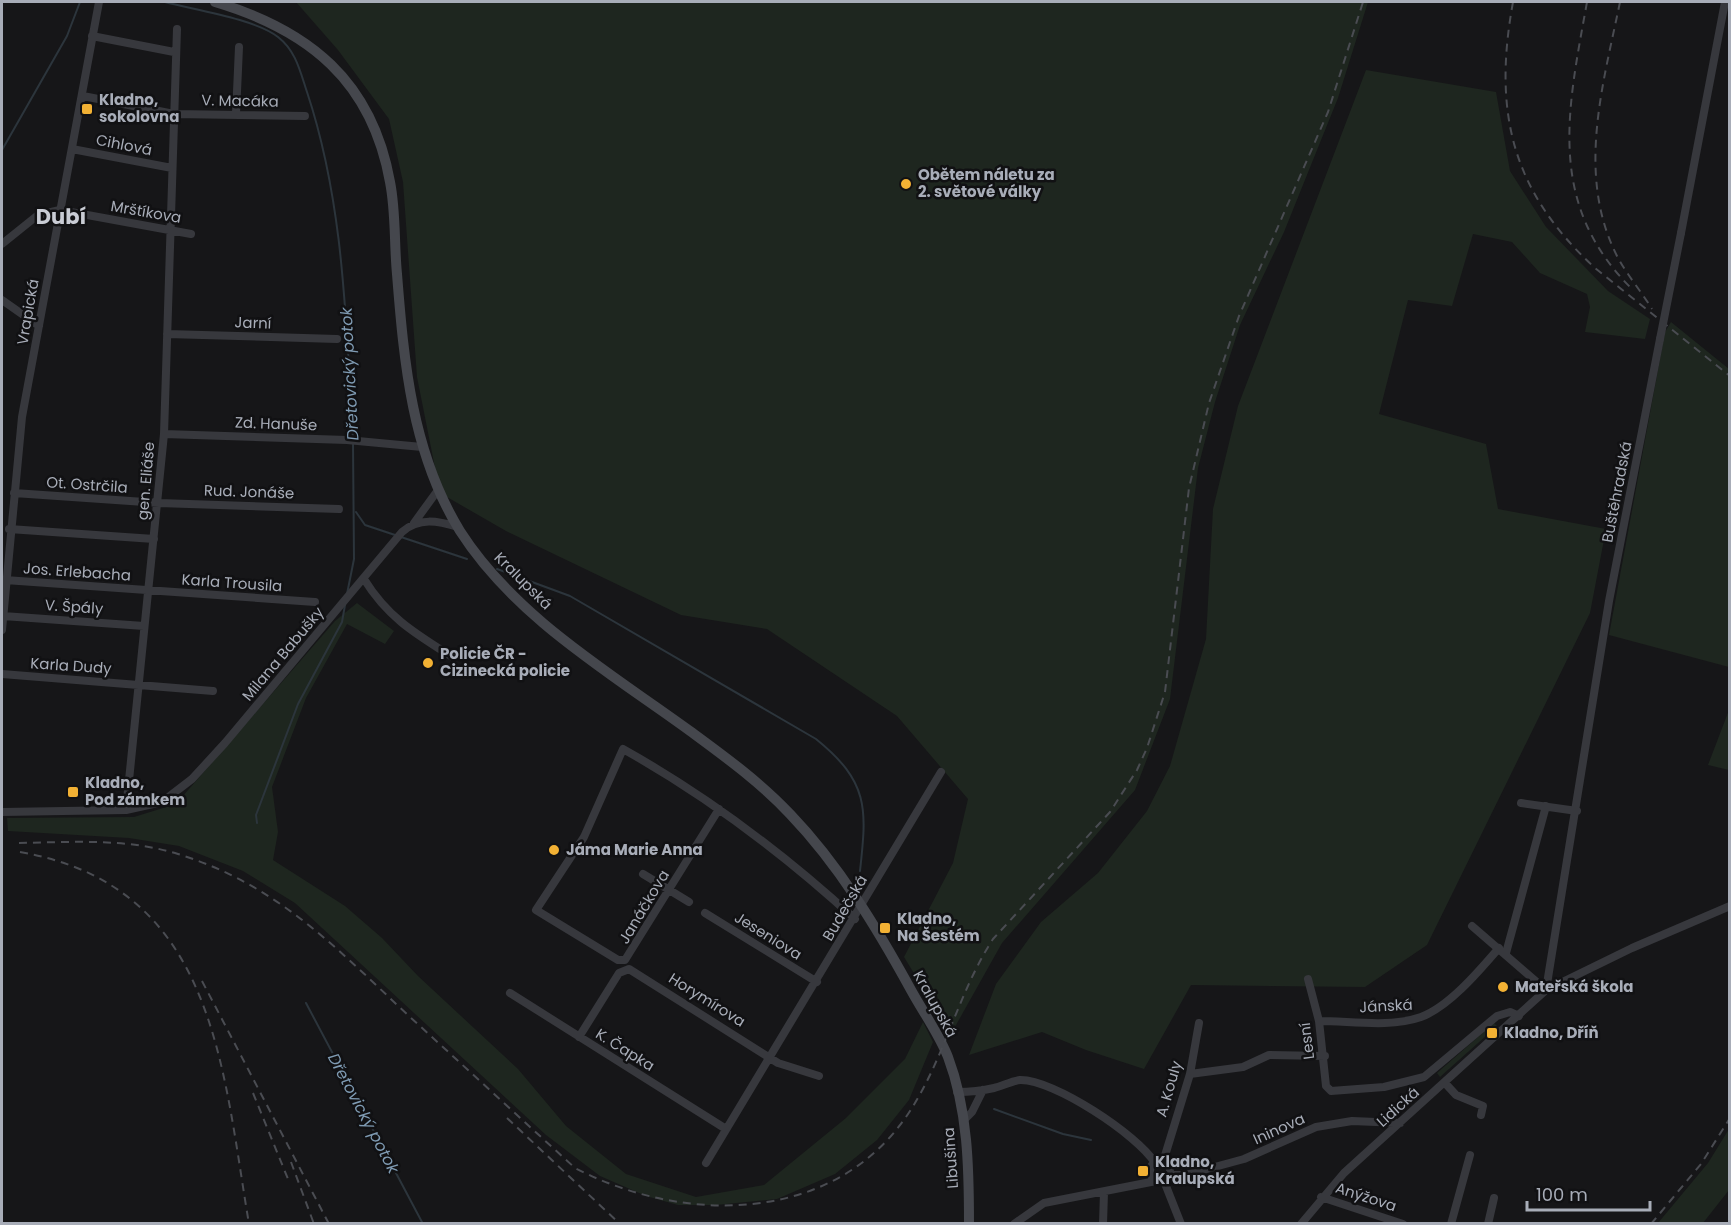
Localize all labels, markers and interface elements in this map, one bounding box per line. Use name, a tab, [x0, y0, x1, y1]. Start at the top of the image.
place label: Kladno, sokolovna	[99, 89, 179, 127]
street label: V. Macáka	[201, 89, 279, 112]
marker: Kladno, sokolovna	[80, 102, 94, 116]
street label: Cihlová	[94, 129, 154, 160]
place label: Obětem náletu za 2. světové války	[918, 164, 1055, 202]
marker: Obětem náletu za 2. světové války	[899, 177, 913, 191]
street label: Mrštíkova	[109, 195, 183, 228]
district label: Dubí	[36, 202, 86, 231]
street label: Vrapická	[11, 277, 44, 347]
water label: Dřetovický potok	[334, 306, 364, 441]
street label: Jarní	[234, 311, 272, 334]
street label: Zd. Hanuše	[235, 412, 317, 435]
street label: Buštěhradská	[1596, 440, 1637, 544]
street label: gen. Eliáše	[132, 441, 159, 521]
street label: Ot. Ostrčila	[46, 471, 129, 498]
street label: Rud. Jonáše	[203, 479, 295, 504]
street label: Kralupská	[490, 547, 557, 614]
street label: Jos. Erlebacha	[22, 557, 132, 586]
street label: Karla Trousila	[181, 569, 283, 596]
street label: V. Špály	[44, 594, 105, 619]
street label: Milana Babušky	[237, 602, 329, 705]
place label: Policie ČR - Cizinecká policie	[440, 643, 570, 681]
street label: Karla Dudy	[30, 652, 113, 679]
marker: Policie ČR - Cizinecká policie	[421, 656, 435, 670]
place label: Kladno, Pod zámkem	[85, 772, 185, 810]
marker: Kladno, Pod zámkem	[66, 785, 80, 799]
place label: Jáma Marie Anna	[566, 839, 703, 860]
marker: Jáma Marie Anna	[547, 843, 561, 857]
street label: Janáčkova	[613, 866, 674, 948]
street label: Budečská	[817, 871, 872, 945]
street label: Jeseniova	[731, 907, 806, 965]
place label: Kladno, Na Šestém	[897, 908, 980, 946]
marker: Kladno, Na Šestém	[878, 921, 892, 935]
street label: Kralupská	[908, 966, 963, 1041]
street label: Horymírova	[665, 968, 750, 1032]
place label: Mateřská škola	[1515, 976, 1634, 997]
marker: Mateřská škola	[1496, 980, 1510, 994]
street label: Jánská	[1359, 994, 1413, 1017]
street label: Lesní	[1294, 1021, 1319, 1061]
place label: Kladno, Dříň	[1504, 1022, 1599, 1043]
street label: K. Čapka	[592, 1023, 659, 1076]
marker: Kladno, Dříň	[1485, 1026, 1499, 1040]
water label: Dřetovický potok	[322, 1049, 405, 1178]
street label: A. Kouly	[1150, 1058, 1187, 1119]
street label: Lidická	[1372, 1082, 1424, 1131]
street label: Ininova	[1250, 1108, 1308, 1149]
street label: Libušina	[938, 1127, 963, 1189]
place label: Kladno, Kralupská	[1155, 1151, 1235, 1189]
marker: Kladno, Kralupská	[1136, 1164, 1150, 1178]
scale bar	[1527, 1174, 1650, 1212]
street label: Anýžova	[1333, 1177, 1399, 1216]
text: 100 m	[1536, 1182, 1588, 1207]

